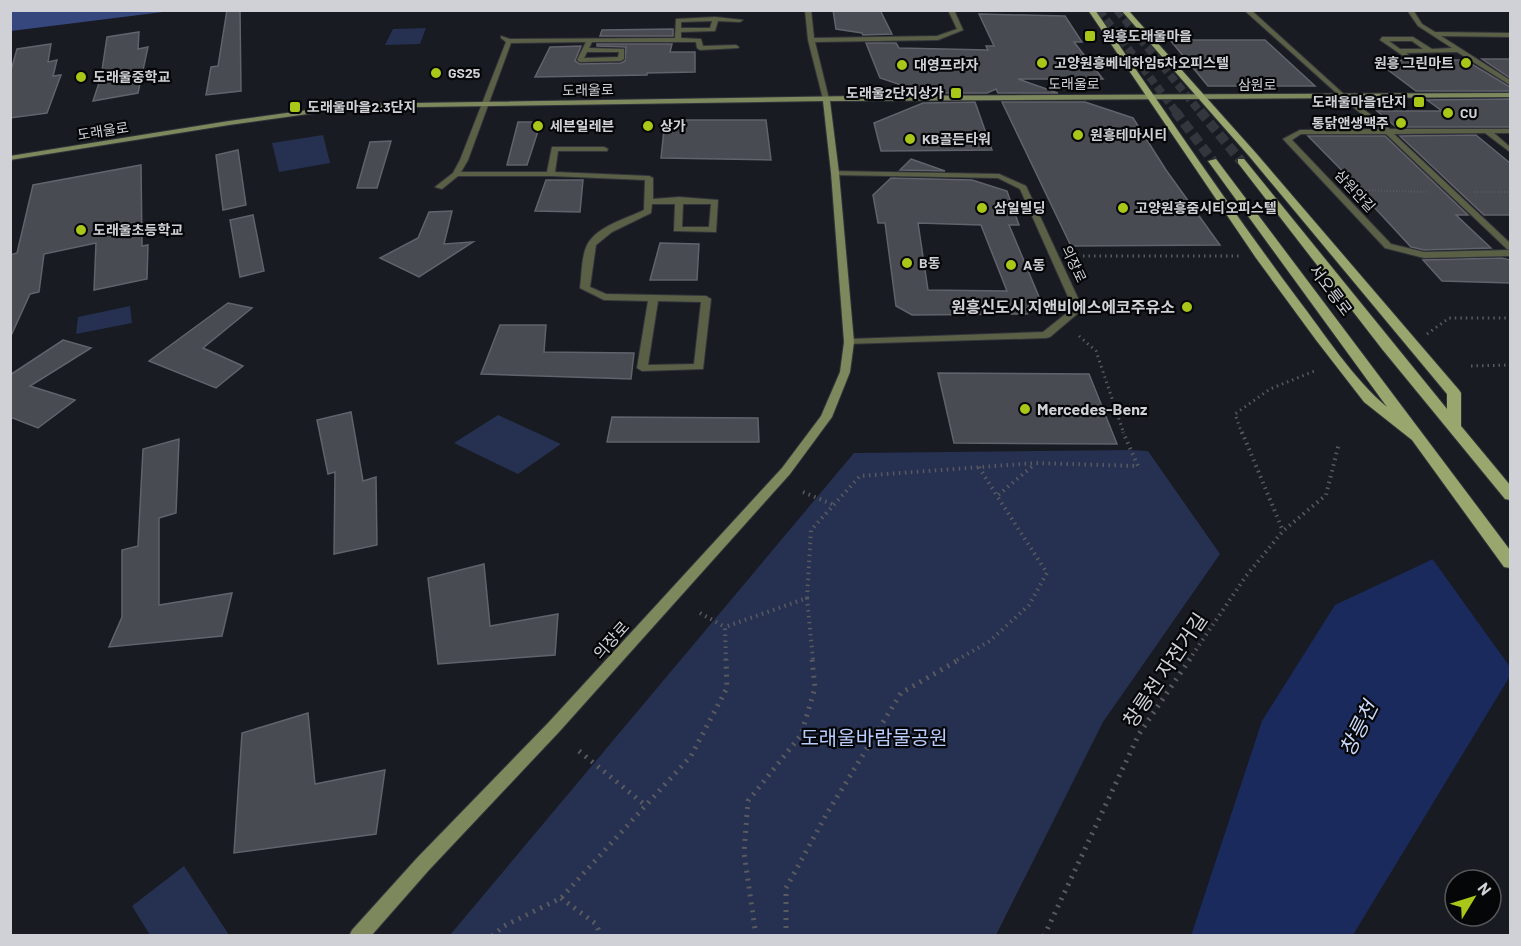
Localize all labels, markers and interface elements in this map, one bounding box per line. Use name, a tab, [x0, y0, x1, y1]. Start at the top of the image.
place label: 원흥도래울마을	[1102, 27, 1192, 44]
marker: 원흥도래울마을	[1083, 29, 1097, 43]
place label: 고양원흥베네하임5차오피스텔	[1054, 54, 1229, 71]
place label: 원흥 그린마트	[1374, 54, 1454, 71]
place label: 대영프라자	[914, 56, 979, 73]
marker: 고양원흥베네하임5차오피스텔	[1035, 56, 1049, 70]
marker: 원흥 그린마트	[1459, 56, 1473, 70]
marker: 대영프라자	[895, 58, 909, 72]
place label: GS25	[448, 64, 481, 81]
marker: GS25	[429, 66, 443, 80]
place label: 도래울중학교	[93, 68, 170, 85]
marker: 도래울중학교	[74, 70, 88, 84]
street label: 도래울로	[1048, 75, 1100, 92]
street label: 삼원로	[1238, 76, 1276, 93]
street label: 도래울로	[562, 81, 614, 98]
place label: 도래울2단지상가	[846, 84, 944, 101]
marker: 도래울2단지상가	[949, 86, 963, 100]
place label: 도래울마을1단지	[1312, 93, 1407, 110]
marker: 도래울마을1단지	[1412, 95, 1426, 109]
place label: 도래울마을2.3단지	[307, 98, 416, 115]
marker: 도래울마을2.3단지	[288, 100, 302, 114]
place label: CU	[1460, 104, 1478, 121]
marker: CU	[1441, 106, 1455, 120]
place label: 통닭앤생맥주	[1312, 114, 1389, 131]
marker: 통닭앤생맥주	[1394, 116, 1408, 130]
place label: 세븐일레븐	[550, 117, 615, 134]
place label: 상가	[660, 117, 686, 134]
street label: 도래울로	[76, 118, 130, 143]
marker: 세븐일레븐	[531, 119, 545, 133]
marker: 상가	[641, 119, 655, 133]
place label: 원흥테마시티	[1090, 126, 1167, 143]
marker: 원흥테마시티	[1071, 128, 1085, 142]
place label: KB골든타워	[922, 130, 991, 147]
marker: KB골든타워	[903, 132, 917, 146]
street label: 삼원안길	[1332, 166, 1379, 215]
place label: 삼일빌딩	[994, 199, 1046, 216]
place label: 고양원흥줌시티오피스텔	[1135, 199, 1277, 216]
marker: 삼일빌딩	[975, 201, 989, 215]
marker: 고양원흥줌시티오피스텔	[1116, 201, 1130, 215]
place label: 도래울초등학교	[93, 221, 183, 238]
marker: 도래울초등학교	[74, 223, 88, 237]
street label: 의장로	[1059, 243, 1090, 285]
place label: B동	[919, 254, 941, 271]
marker: B동	[900, 256, 914, 270]
place label: A동	[1023, 256, 1045, 273]
marker: A동	[1004, 258, 1018, 272]
street label: 서오릉로	[1306, 260, 1357, 319]
place label: 원흥신도시 지앤비에스에코주유소	[951, 297, 1175, 316]
marker: 원흥신도시 지앤비에스에코주유소	[1180, 300, 1194, 314]
place label: Mercedes-Benz	[1037, 399, 1147, 418]
marker: Mercedes-Benz	[1018, 402, 1032, 416]
street label: 창릉천 자전거길	[1117, 608, 1211, 731]
street label: 의장로	[589, 617, 633, 662]
water label: 창릉천	[1333, 694, 1383, 760]
park label: 도래울바람물공원	[800, 725, 948, 749]
north arrow	[1443, 868, 1503, 928]
text: N	[1474, 878, 1496, 898]

